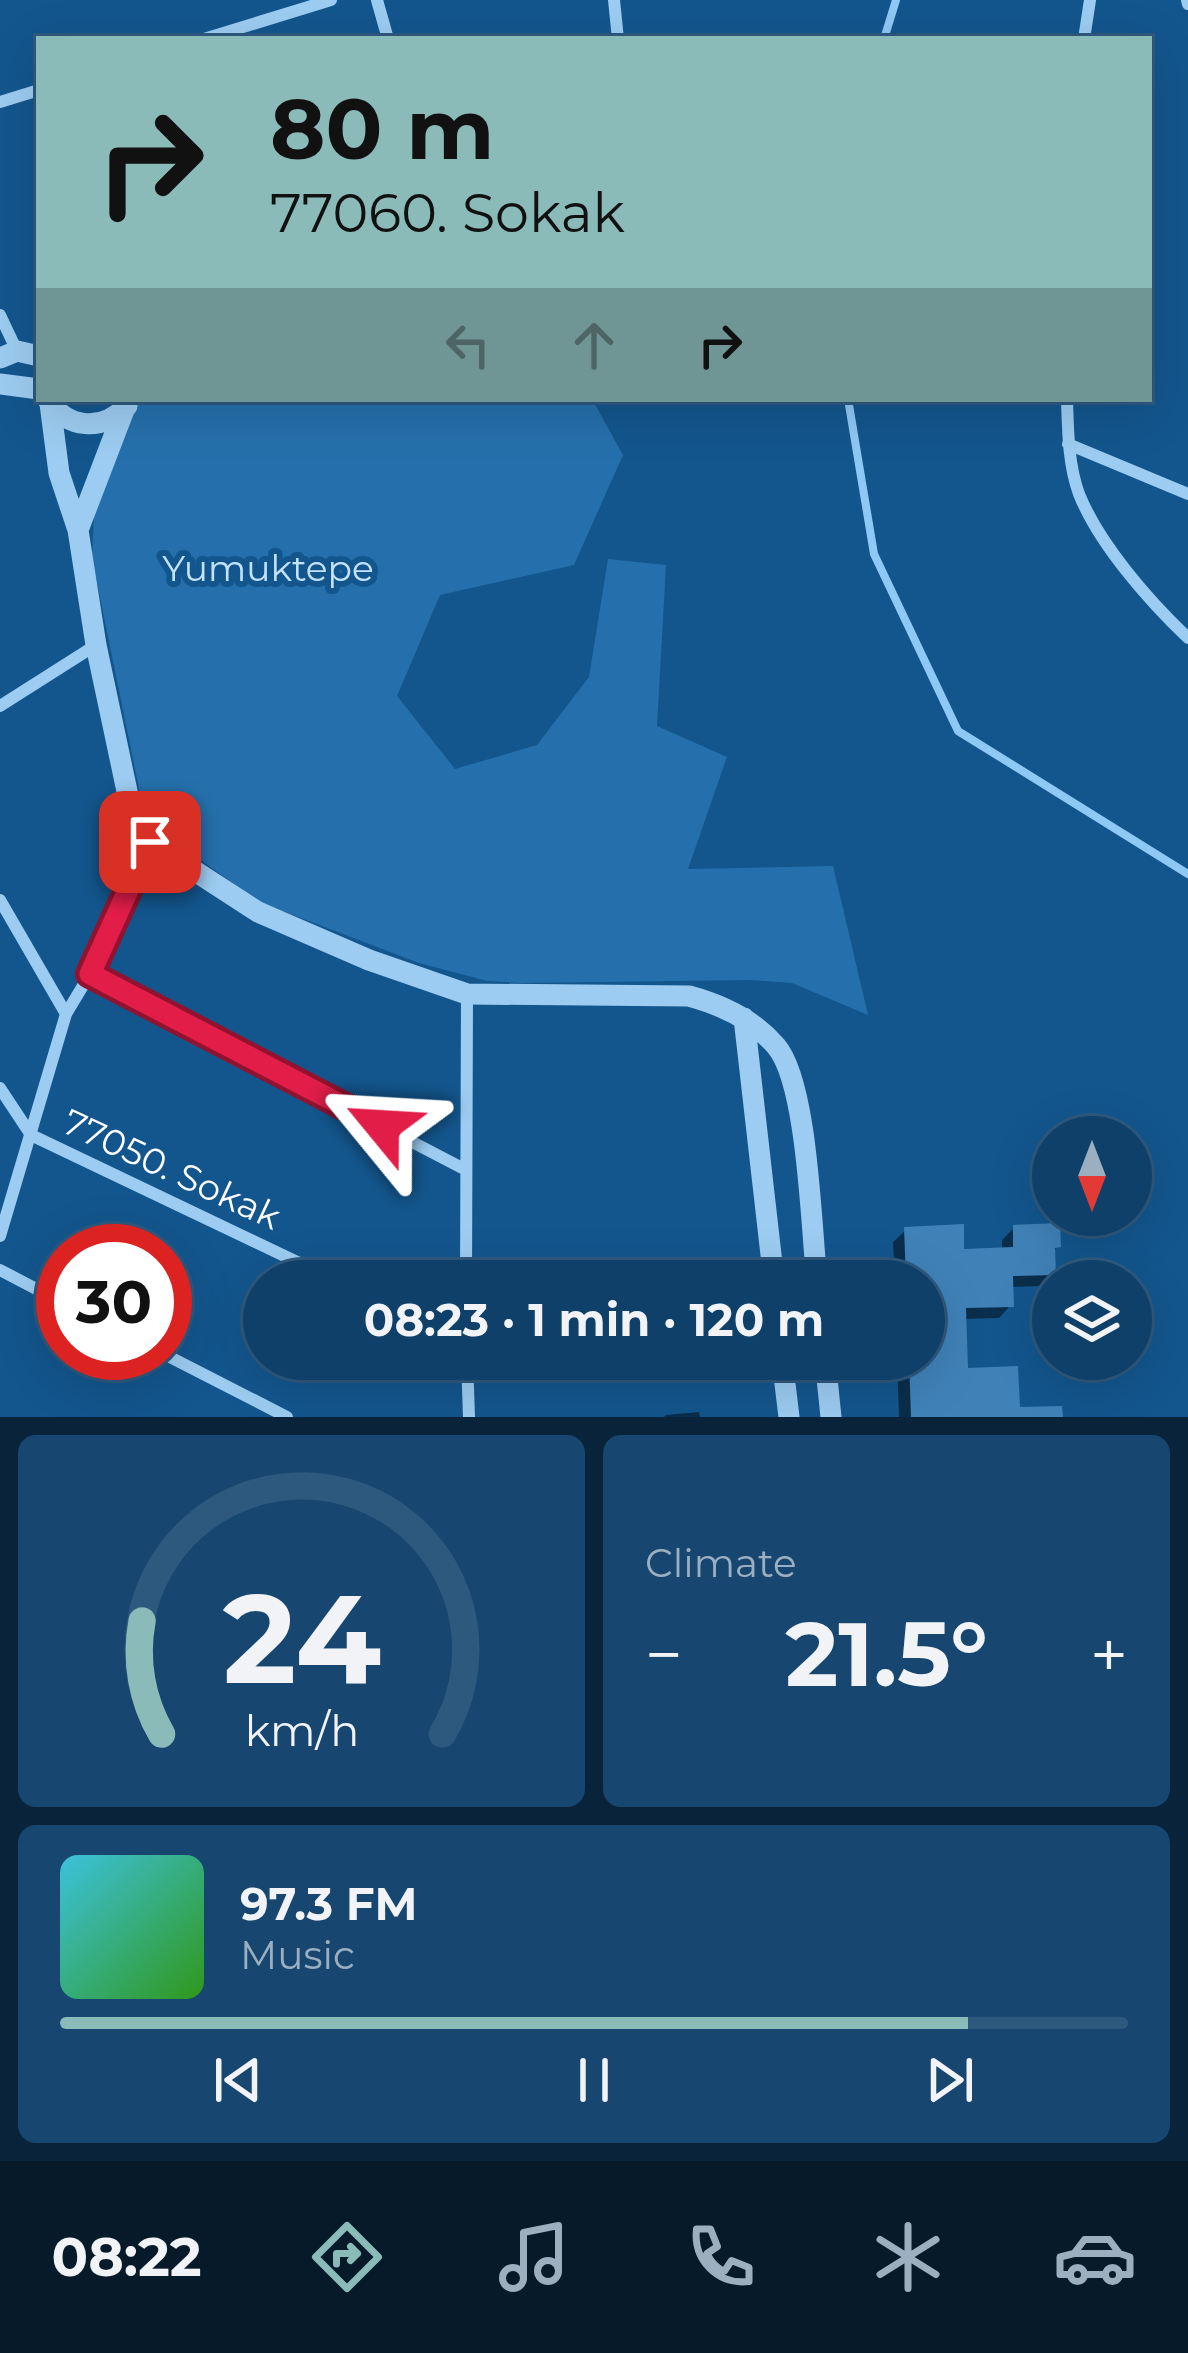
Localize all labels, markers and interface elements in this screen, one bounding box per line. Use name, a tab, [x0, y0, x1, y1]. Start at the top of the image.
text: 80 m	[270, 78, 494, 180]
icon: right	[72, 84, 228, 240]
text: 77060. Sokak	[270, 180, 625, 246]
icon: left	[435, 312, 501, 378]
icon: ahead	[561, 312, 627, 378]
icon: right	[687, 312, 753, 378]
park label: Yumuktepe	[162, 546, 374, 590]
pin	[99, 791, 201, 893]
icon: arrive	[117, 809, 183, 875]
position arrow	[319, 1063, 445, 1189]
street label: 77050. Sokak	[56, 1099, 288, 1239]
north arrow	[1032, 1116, 1152, 1236]
map controls	[1032, 1116, 1152, 1380]
speed limit sign: 30	[36, 1224, 192, 1380]
button: layers	[1032, 1260, 1152, 1380]
text: 08:23 · 1 min · 120 m	[364, 1292, 824, 1347]
text: Climate	[645, 1539, 797, 1587]
text: 24	[222, 1562, 381, 1714]
text: 21.5°	[785, 1599, 988, 1709]
text: −	[645, 1614, 683, 1695]
text: +	[1090, 1614, 1128, 1695]
text: km/h	[244, 1704, 359, 1757]
text: 97.3 FM	[240, 1876, 418, 1931]
text: Music	[240, 1931, 355, 1979]
icon: previous	[205, 2047, 271, 2113]
icon: pause	[561, 2047, 627, 2113]
icon: next	[917, 2047, 983, 2113]
icon: directions	[305, 2215, 389, 2299]
icon: music	[492, 2215, 576, 2299]
icon: phone	[679, 2215, 763, 2299]
icon: climate	[866, 2215, 950, 2299]
icon: car	[1053, 2215, 1137, 2299]
text: 08:22	[51, 2224, 202, 2290]

